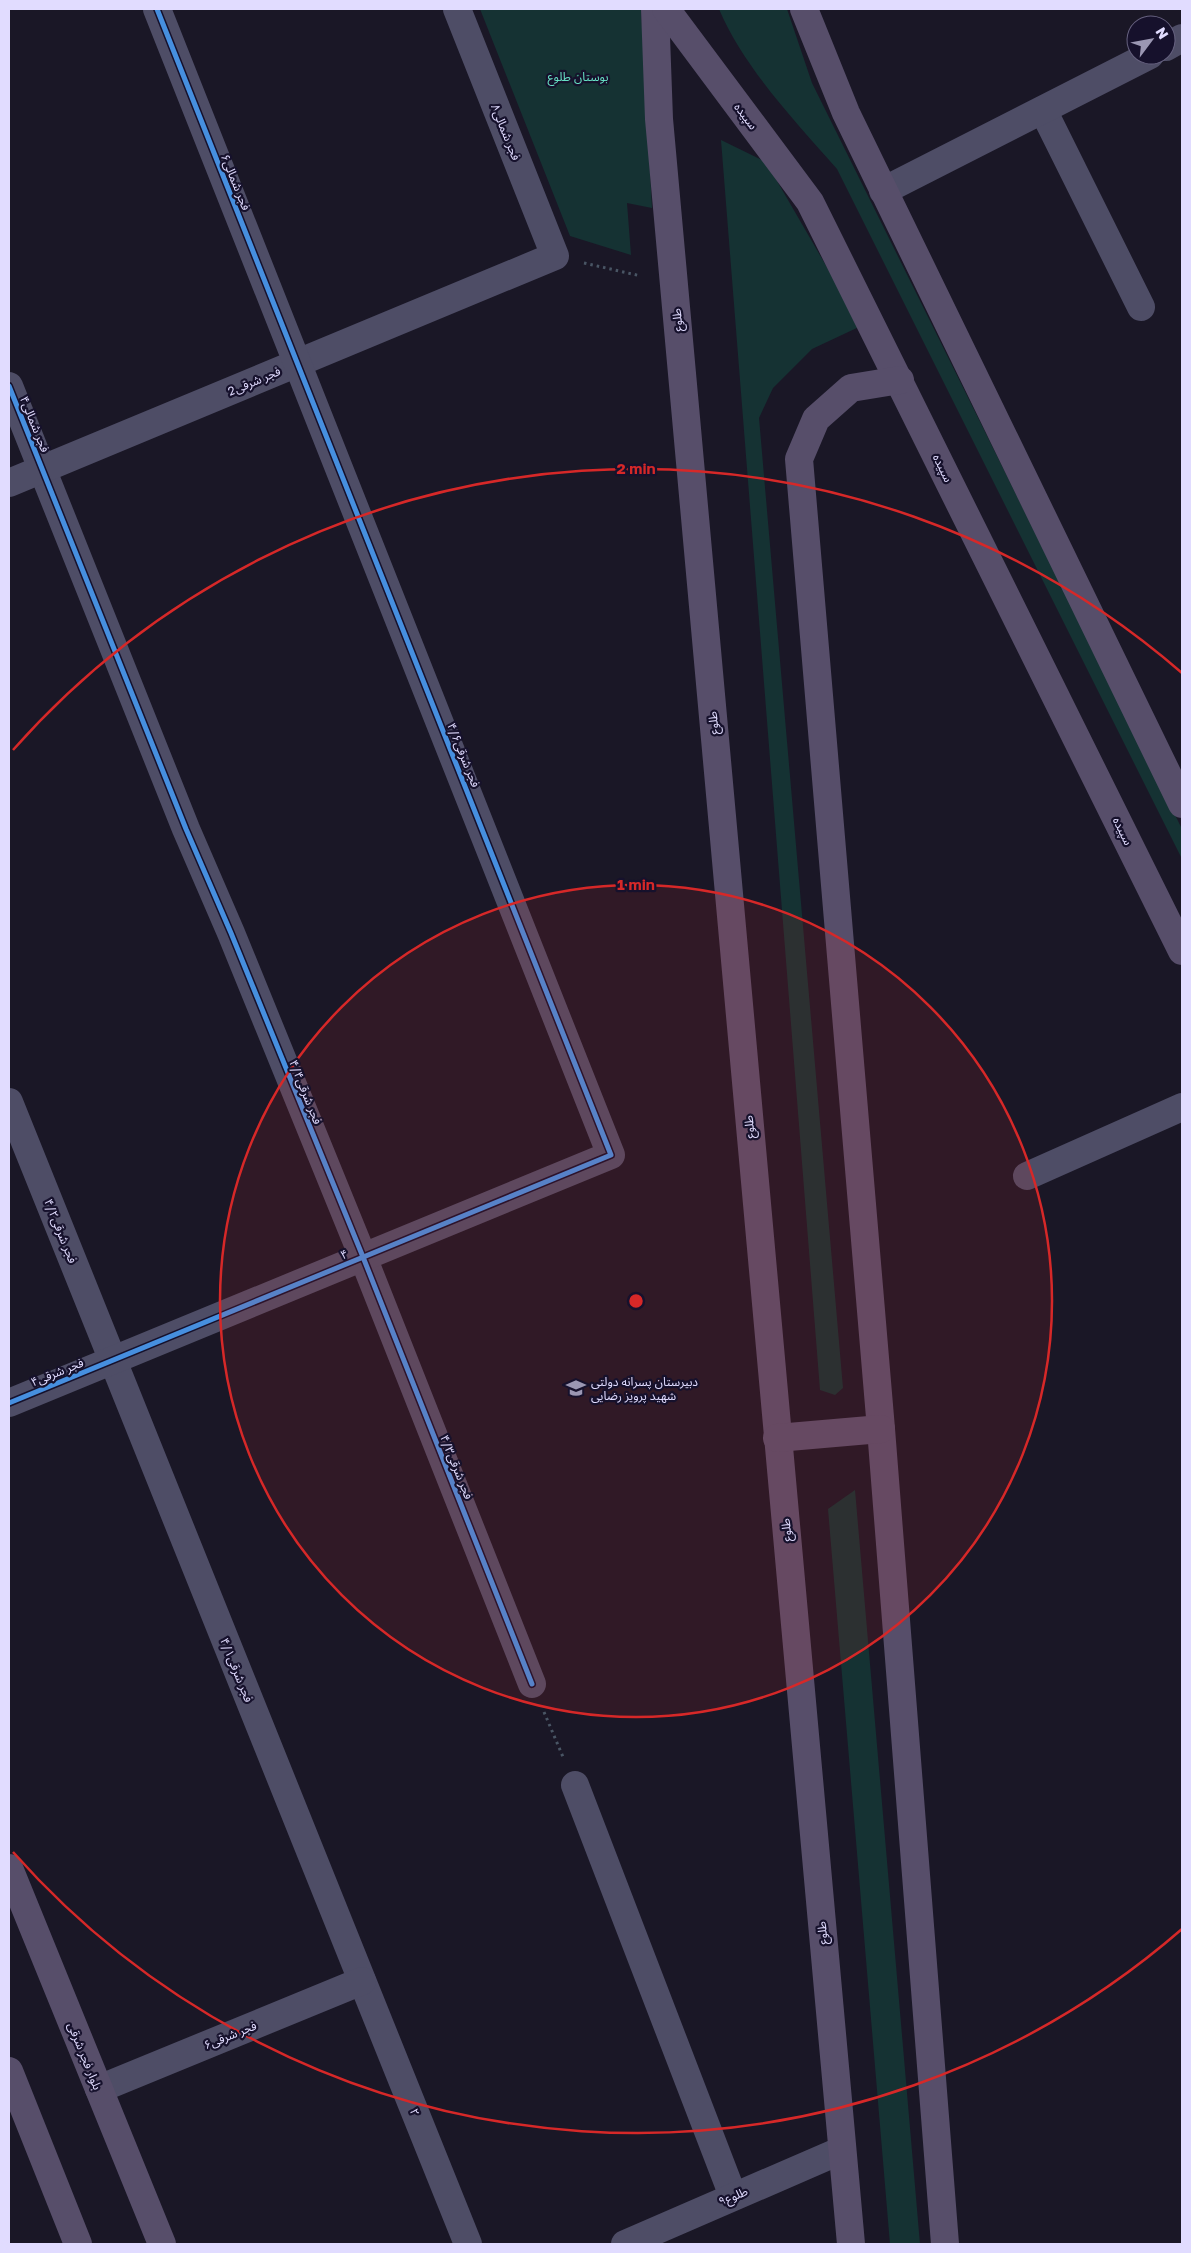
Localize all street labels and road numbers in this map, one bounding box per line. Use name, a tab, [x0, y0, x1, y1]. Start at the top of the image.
street label: سپیده	[730, 100, 761, 133]
street label: فجر شمالی۸	[488, 102, 524, 162]
street label: فجر شمالی۶	[218, 152, 254, 212]
street label: طلوع	[669, 307, 687, 332]
street label: 2فجر شرقی	[225, 363, 283, 399]
street label: فجر شمالی۴	[17, 394, 53, 454]
street label: سپیده	[929, 451, 956, 485]
street label: طلوع	[705, 710, 723, 735]
street label: فجر شرقی۴/۶	[444, 721, 484, 789]
street label: سپیده	[1109, 814, 1136, 848]
street label: فجر شرقی۴/۴	[286, 1058, 326, 1126]
street label: طلوع	[741, 1114, 759, 1139]
street label: فجر شرقی۴/۲	[41, 1197, 81, 1265]
street label: ۴	[338, 1246, 350, 1262]
street label: فجر شرقی۴	[28, 1355, 86, 1389]
street label: فجر شرقی۴/۳	[437, 1433, 477, 1501]
street label: طلوع	[778, 1517, 796, 1542]
street label: فجر شرقی۴/۱	[217, 1636, 257, 1704]
street label: طلوع	[814, 1920, 832, 1945]
street label: فجر شرقی۶	[201, 2018, 259, 2052]
street label: بلوار فجر شرقی	[65, 2020, 105, 2092]
street label: ۲	[407, 2106, 423, 2118]
street label: طلوع۹	[716, 2183, 751, 2211]

